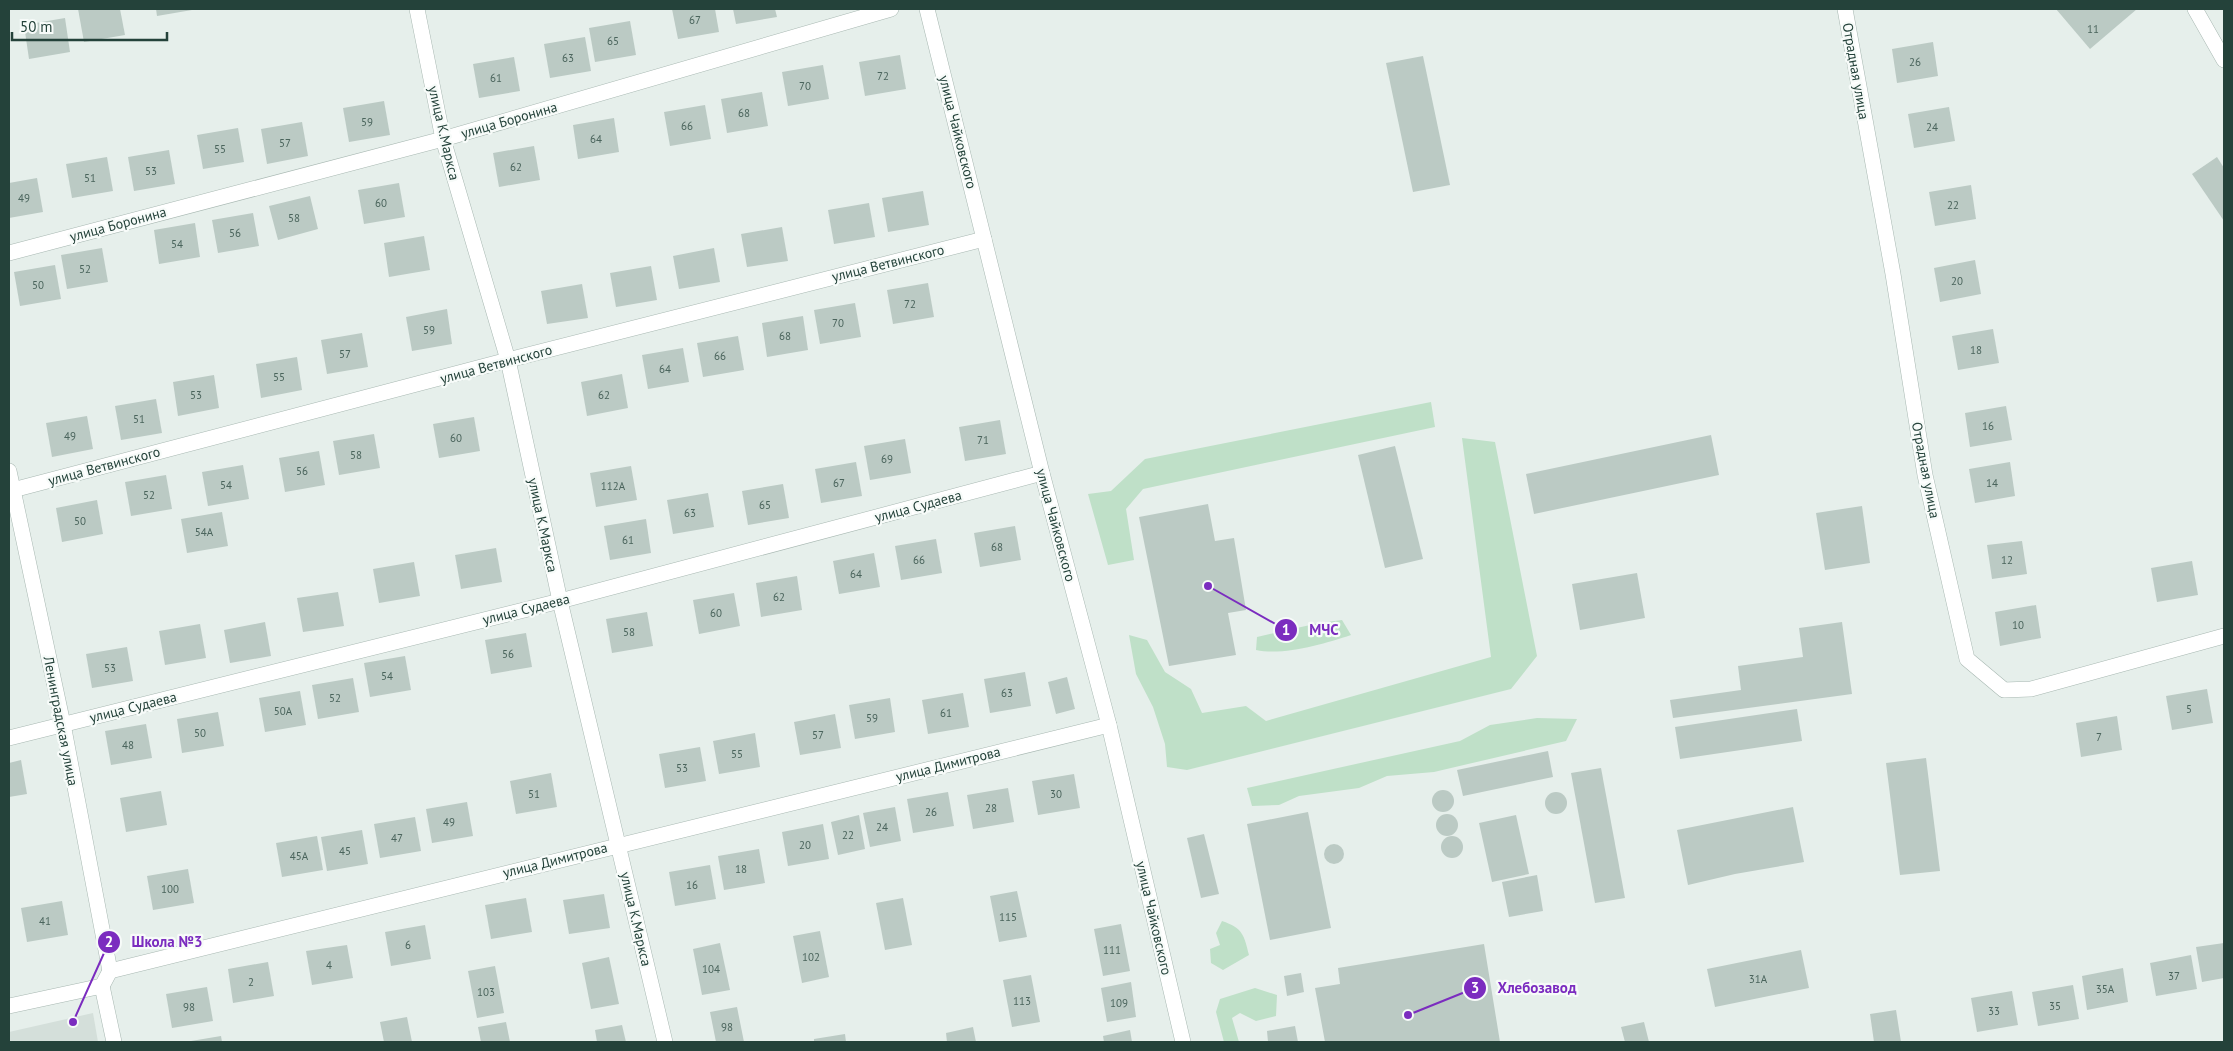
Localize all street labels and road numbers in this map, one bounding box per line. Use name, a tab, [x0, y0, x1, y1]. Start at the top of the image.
street label: Отрадная улица	[1839, 21, 1873, 121]
street label: улица Чайковского	[935, 73, 981, 191]
street label: улица К.Маркса	[424, 84, 464, 182]
street label: улица Боронина	[459, 98, 559, 142]
street label: улица Боронина	[68, 202, 168, 246]
street label: улица Ветвинского	[830, 240, 946, 286]
street label: улица Ветвинского	[438, 340, 554, 388]
street label: Отрадная улица	[1908, 420, 1944, 520]
street label: улица Ветвинского	[46, 442, 162, 490]
street label: улица Чайковского	[1032, 467, 1080, 583]
street label: улица К.Маркса	[524, 476, 562, 574]
street label: улица Судаева	[873, 486, 963, 526]
street label: улица Судаева	[481, 589, 571, 629]
street label: Ленинградская улица	[39, 654, 82, 787]
street label: улица Судаева	[88, 687, 178, 727]
street label: улица Димитрова	[894, 742, 1002, 786]
street label: улица Димитрова	[501, 838, 609, 882]
street label: улица Чайковского	[1132, 859, 1176, 977]
street label: улица К.Маркса	[616, 870, 656, 968]

